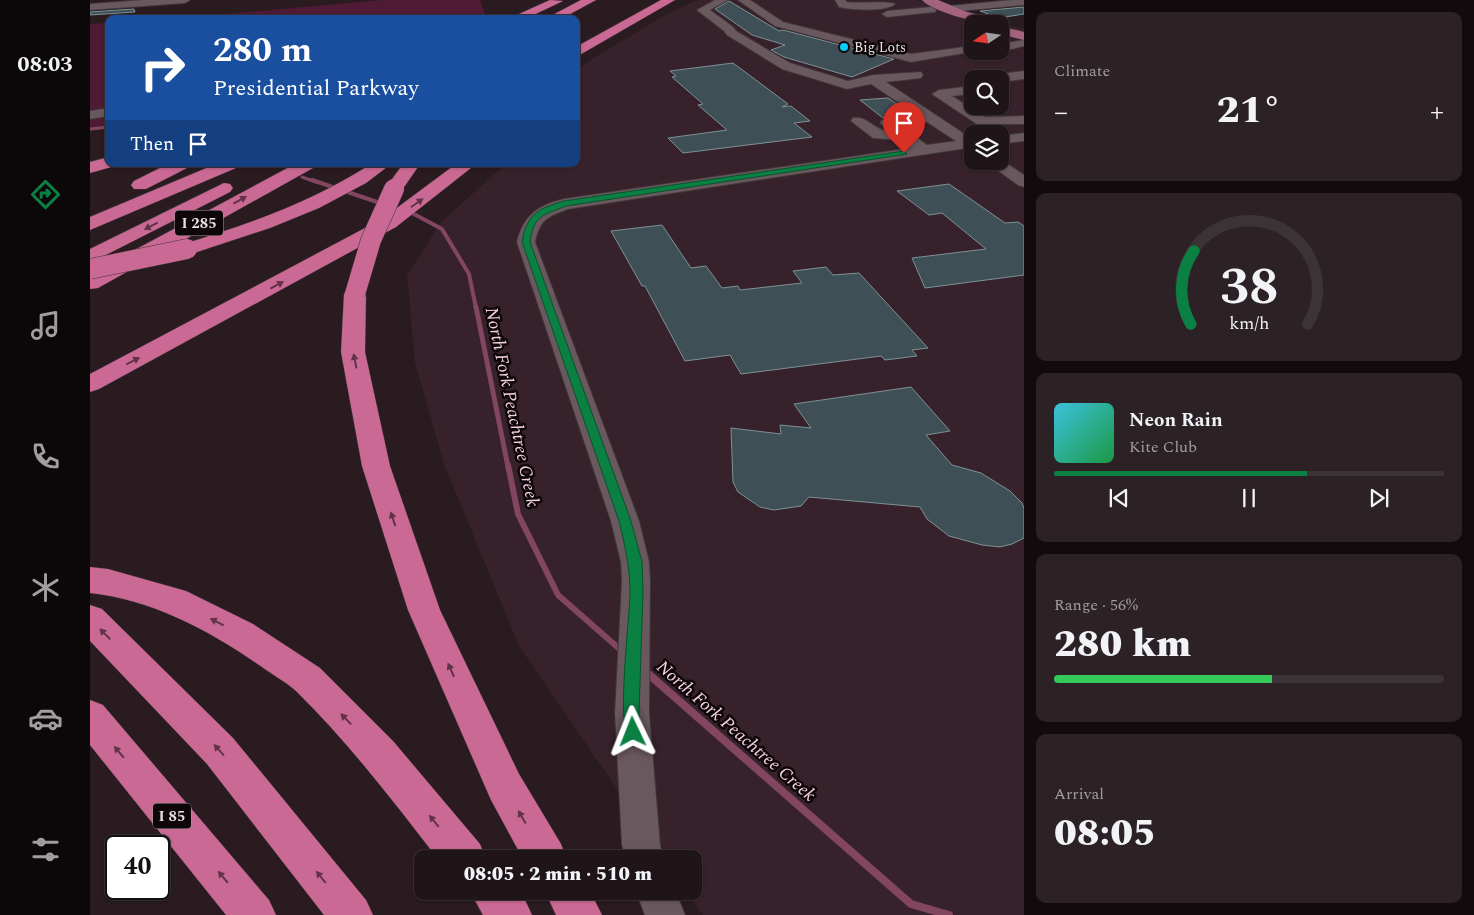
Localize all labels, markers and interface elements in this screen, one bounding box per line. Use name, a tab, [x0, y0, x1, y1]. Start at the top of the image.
north arrow	[964, 15, 1009, 60]
map controls	[964, 15, 1009, 170]
text: 280 m	[213, 24, 312, 77]
icon: right	[130, 35, 195, 100]
place label: Big Lots	[854, 37, 906, 58]
marker: Big Lots	[838, 41, 850, 53]
text: 08:03	[17, 48, 73, 81]
text: Climate	[1054, 59, 1110, 83]
button: search	[964, 70, 1009, 115]
text: Presidential Parkway	[213, 72, 419, 105]
text: 21°	[1217, 82, 1281, 140]
text: −	[1054, 91, 1068, 134]
text: +	[1430, 91, 1444, 134]
pin	[883, 102, 925, 153]
icon: arrive	[890, 109, 918, 137]
button: layers	[964, 125, 1009, 170]
text: Then	[130, 130, 174, 159]
icon: arrive	[184, 130, 212, 158]
icon: directions	[28, 177, 63, 212]
one-way arrow	[234, 196, 247, 205]
one-way arrow	[410, 198, 424, 208]
road number: I 285	[175, 210, 223, 236]
one-way arrow	[144, 222, 158, 230]
text: 38	[1220, 248, 1278, 327]
one-way arrow	[269, 281, 284, 289]
water label: North Fork Peachtree Creek	[478, 304, 547, 510]
icon: music	[28, 308, 63, 343]
text: km/h	[1229, 310, 1269, 337]
one-way arrow	[350, 353, 358, 369]
one-way arrow	[126, 357, 140, 365]
text: Neon Rain	[1129, 406, 1223, 435]
text: Kite Club	[1129, 435, 1197, 459]
icon: phone	[28, 439, 63, 474]
icon: previous	[1105, 484, 1133, 512]
icon: pause	[1235, 484, 1263, 512]
icon: next	[1365, 484, 1393, 512]
one-way arrow	[389, 511, 397, 526]
icon: climate	[28, 570, 63, 605]
text: Range · 56%	[1054, 593, 1138, 617]
text: 280 km	[1054, 616, 1191, 674]
one-way arrow	[210, 618, 224, 626]
one-way arrow	[99, 629, 111, 641]
water label: North Fork Peachtree Creek	[650, 654, 822, 808]
one-way arrow	[447, 663, 455, 677]
icon: car	[28, 701, 63, 736]
position arrow	[606, 705, 658, 757]
one-way arrow	[340, 713, 352, 725]
one-way arrow	[213, 745, 225, 757]
one-way arrow	[113, 747, 125, 759]
text: Arrival	[1054, 782, 1104, 806]
road number: I 85	[153, 804, 191, 828]
text: 08:05	[1054, 805, 1156, 863]
one-way arrow	[517, 810, 526, 823]
one-way arrow	[429, 815, 440, 828]
icon: filters	[28, 832, 63, 867]
speed limit sign: 40	[105, 835, 170, 900]
text: 08:05 · 2 min · 510 m	[464, 860, 652, 889]
one-way arrow	[217, 871, 228, 884]
one-way arrow	[315, 871, 326, 884]

